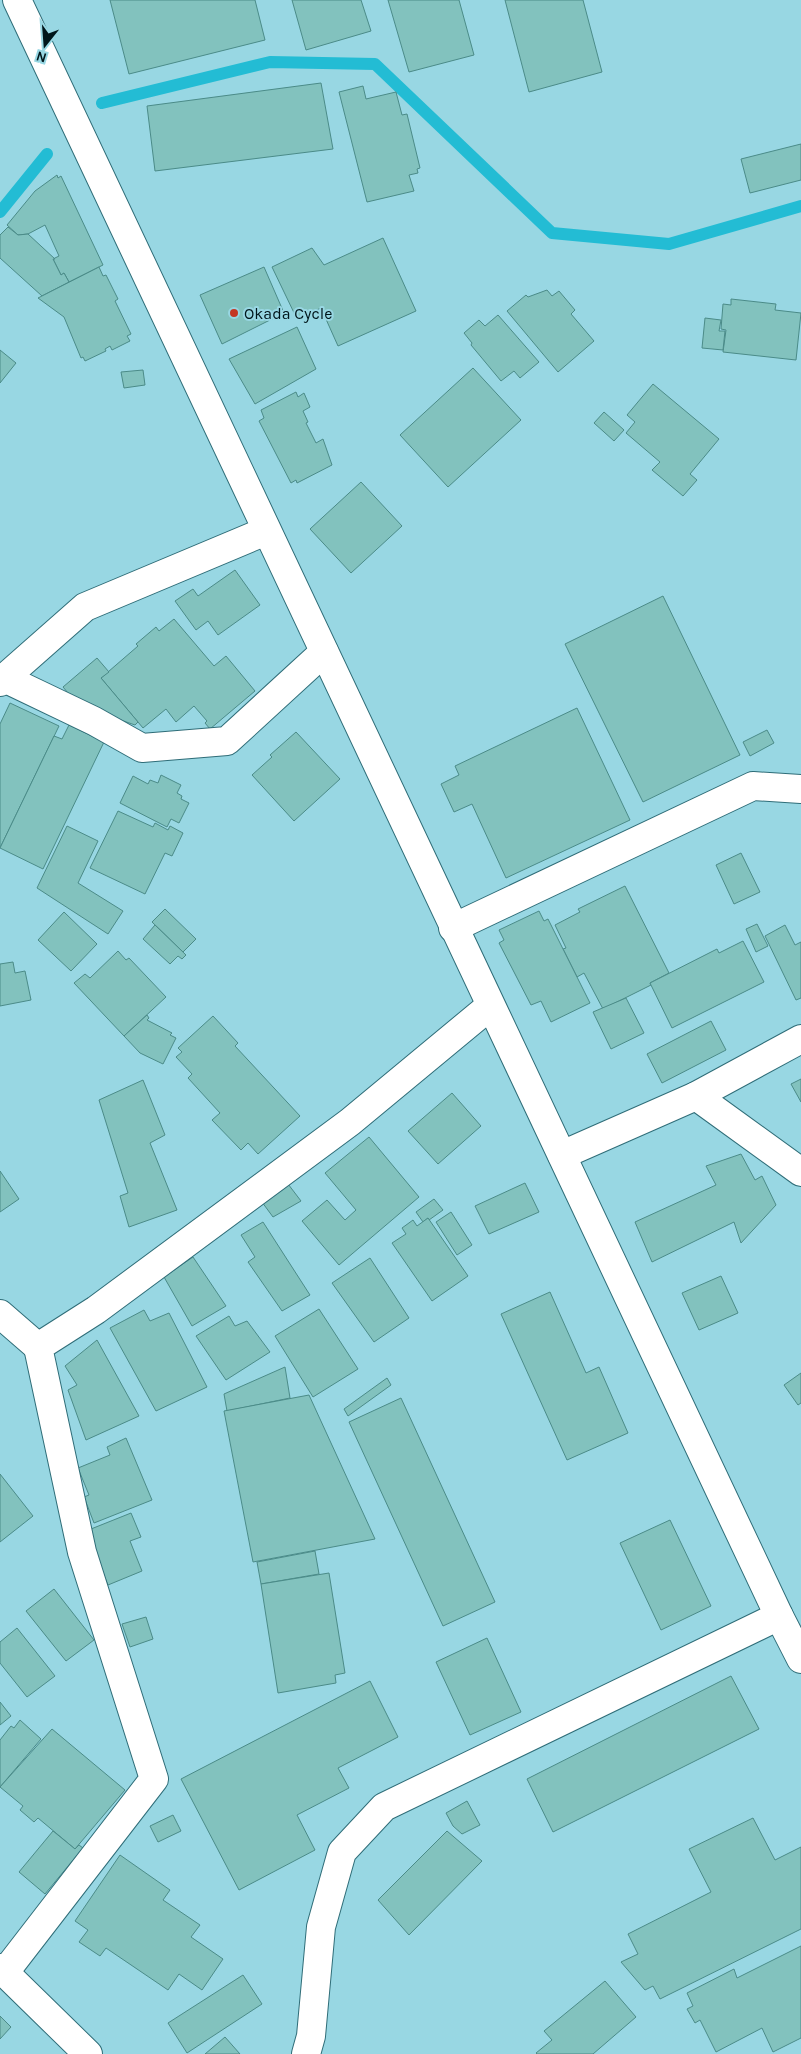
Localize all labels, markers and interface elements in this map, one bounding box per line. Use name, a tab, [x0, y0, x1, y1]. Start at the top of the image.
north arrow	[20, 20, 70, 70]
text: N	[34, 47, 49, 67]
place label: Okada Cycle	[244, 304, 332, 323]
marker: Okada Cycle	[228, 307, 240, 319]

